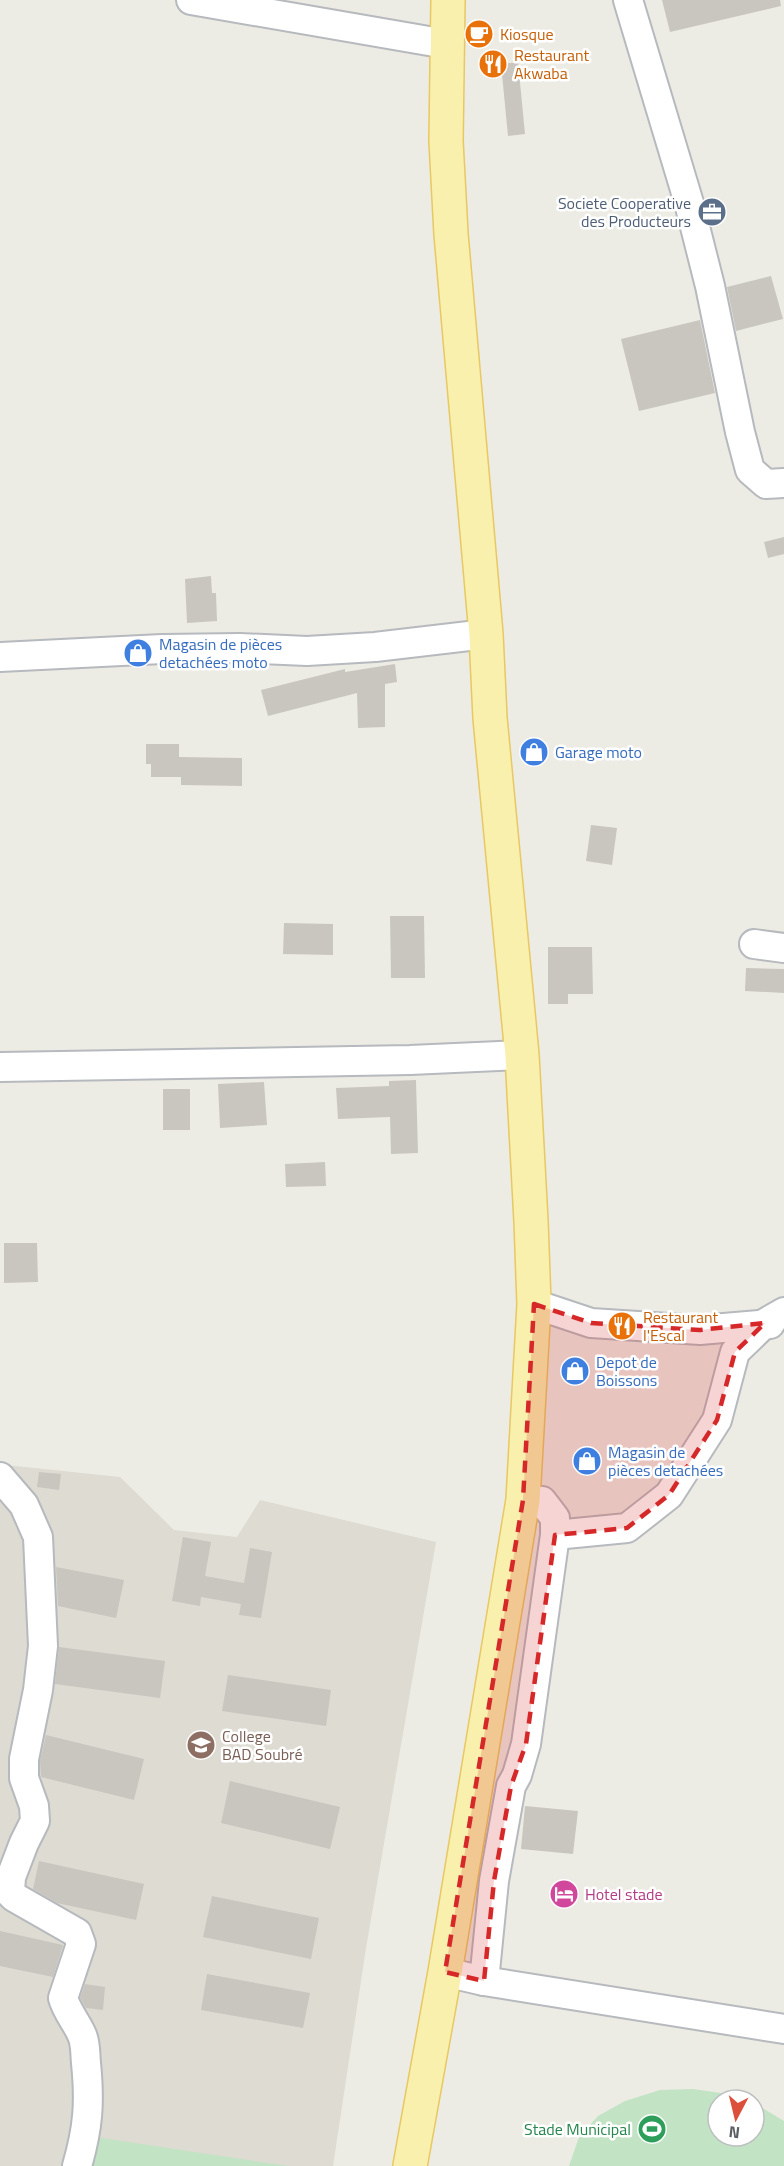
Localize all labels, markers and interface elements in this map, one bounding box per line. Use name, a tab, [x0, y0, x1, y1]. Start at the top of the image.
cafe icon: Kiosque	[463, 18, 495, 50]
place label: Kiosque	[500, 22, 554, 46]
place label: Restaurant Akwaba	[514, 43, 589, 85]
restaurant icon: Restaurant Akwaba	[477, 48, 509, 80]
place label: Societe Cooperative des Producteurs	[558, 191, 691, 233]
office icon: Societe Cooperative des Producteurs	[696, 196, 728, 228]
place label: Magasin de pièces detachées moto	[159, 632, 282, 674]
shop icon: Magasin de pièces detachées moto	[122, 637, 154, 669]
shop icon: Garage moto	[518, 736, 550, 768]
place label: Garage moto	[555, 740, 642, 764]
place label: Restaurant l'Escal	[643, 1305, 718, 1347]
restaurant icon: Restaurant l'Escal	[606, 1310, 638, 1342]
place label: Depot de Boissons	[596, 1350, 657, 1392]
shop icon: Depot de Boissons	[559, 1355, 591, 1387]
place label: Magasin de pièces detachées	[608, 1440, 723, 1482]
shop icon: Magasin de pièces detachées	[571, 1445, 603, 1477]
place label: College BAD Soubré	[222, 1724, 303, 1766]
school or university icon: College BAD Soubré	[185, 1729, 217, 1761]
hotel icon: Hotel stade	[548, 1878, 580, 1910]
place label: Hotel stade	[585, 1882, 663, 1906]
north arrow	[706, 2088, 766, 2148]
sports icon: Stade Municipal	[636, 2113, 668, 2145]
place label: Stade Municipal	[524, 2117, 631, 2141]
text: N	[727, 2120, 741, 2145]

